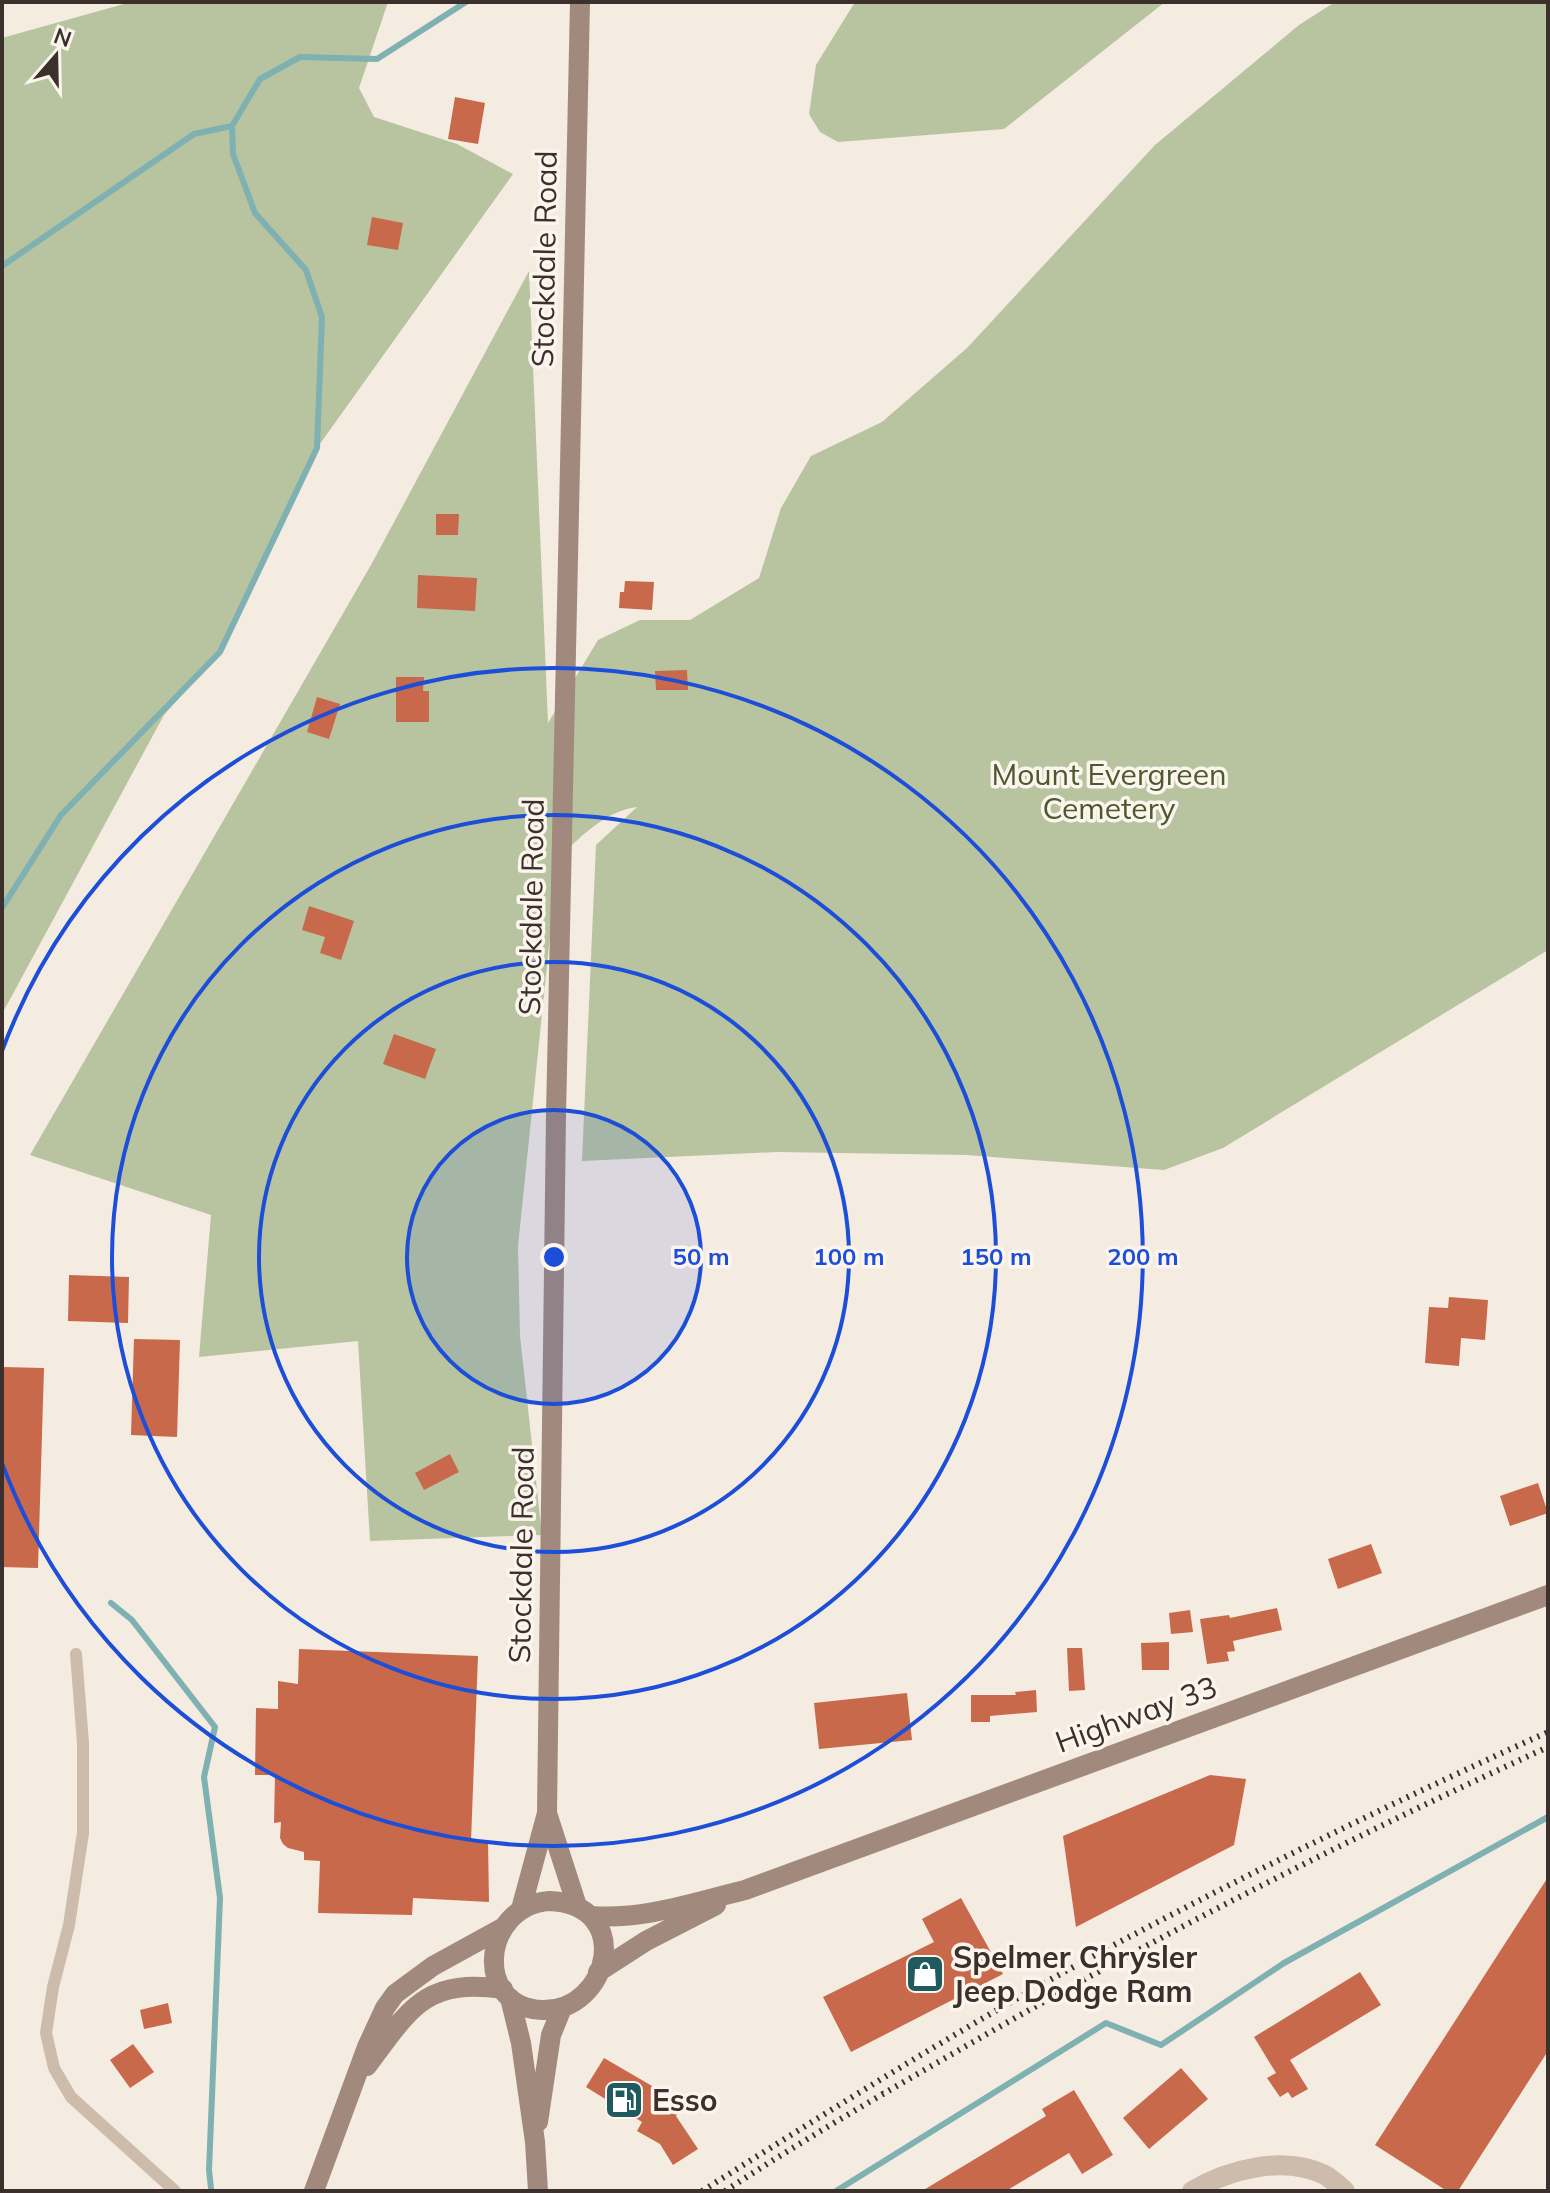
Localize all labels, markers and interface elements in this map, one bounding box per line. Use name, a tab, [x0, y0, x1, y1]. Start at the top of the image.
north arrow	[16, 16, 96, 96]
text: N	[50, 21, 75, 53]
street label: Stockdale Road	[523, 150, 565, 368]
park label: Mount Evergreen Cemetery	[991, 755, 1227, 827]
street label: Stockdale Road	[510, 798, 552, 1016]
text: 50 m	[673, 1241, 729, 1271]
text: 100 m	[813, 1241, 885, 1271]
text: 150 m	[960, 1241, 1032, 1271]
text: 200 m	[1107, 1241, 1179, 1271]
centre of rings	[540, 1243, 568, 1271]
street label: Stockdale Road	[500, 1446, 542, 1664]
street label: Highway 33	[1050, 1667, 1222, 1761]
place label: Spelmer Chrysler Jeep Dodge Ram	[953, 1938, 1197, 2010]
shop icon: Spelmer Chrysler Jeep Dodge Ram	[904, 1953, 946, 1995]
fuel station icon: Esso	[603, 2079, 645, 2121]
place label: Esso	[652, 2081, 718, 2119]

